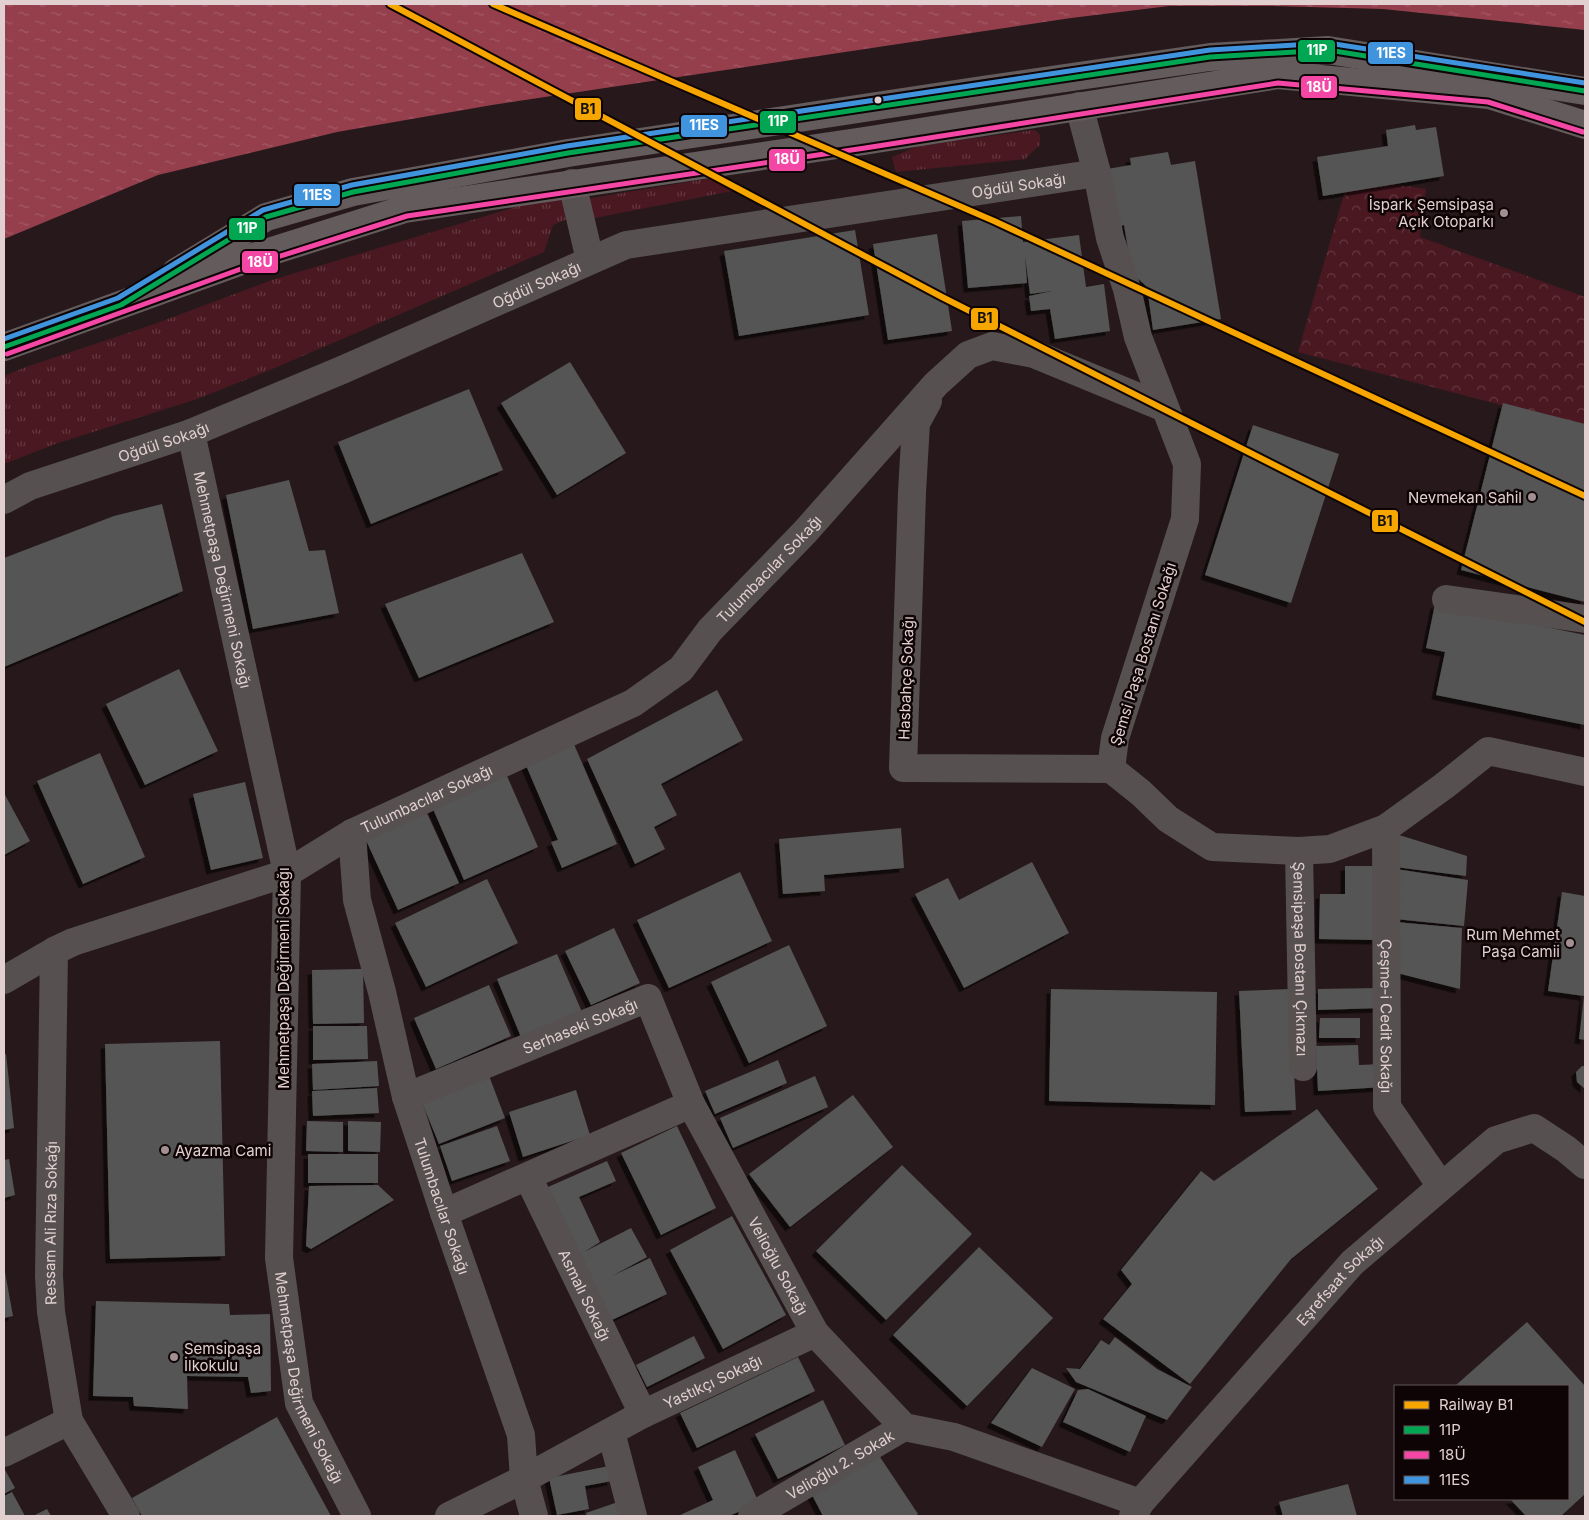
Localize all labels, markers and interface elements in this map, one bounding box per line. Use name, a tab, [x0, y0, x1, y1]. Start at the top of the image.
line badge: 11P	[1297, 39, 1336, 63]
text: 11P	[1306, 41, 1328, 58]
line badge: 11ES	[1367, 41, 1414, 65]
text: 11ES	[1376, 44, 1406, 61]
line badge: 18Ü	[1300, 75, 1338, 99]
text: 18Ü	[1306, 78, 1332, 95]
unlabelled marker	[873, 95, 883, 105]
line badge: B1	[574, 97, 602, 121]
text: B1	[580, 100, 596, 117]
line badge: 11P	[759, 110, 797, 134]
text: 11P	[767, 112, 789, 129]
line badge: 11ES	[680, 114, 728, 138]
text: 11ES	[689, 116, 719, 133]
line badge: 18Ü	[768, 148, 806, 172]
text: 18Ü	[774, 150, 800, 167]
street label: Oğdül Sokağı	[970, 168, 1067, 202]
line badge: 11ES	[293, 183, 341, 207]
text: 11ES	[302, 186, 332, 203]
place label: İspark Şemsipaşa Açık Otoparkı	[1369, 195, 1494, 231]
marker: İspark Şemsipaşa Açık Otoparkı	[1498, 207, 1510, 219]
line badge: 11P	[228, 217, 266, 241]
text: 11P	[236, 219, 258, 236]
line badge: 18Ü	[241, 250, 279, 274]
text: 18Ü	[247, 253, 273, 270]
street label: Oğdül Sokağı	[489, 257, 584, 312]
line badge: B1	[970, 307, 999, 331]
text: B1	[977, 309, 993, 326]
street label: Oğdül Sokağı	[115, 417, 212, 466]
street label: Mehmetpaşa Değirmeni Sokağı	[190, 469, 256, 690]
place label: Nevmekan Sahil	[1408, 488, 1522, 507]
marker: Nevmekan Sahil	[1526, 491, 1538, 503]
line badge: B1	[1371, 509, 1399, 533]
street label: Tulumbacılar Sokağı	[712, 511, 825, 627]
text: B1	[1377, 512, 1393, 529]
street label: Şemsi Paşa Bostanı Sokağı	[1106, 560, 1180, 748]
street label: Hasbahçe Sokağı	[894, 616, 918, 740]
street label: Tulumbacılar Sokağı	[357, 760, 495, 837]
street label: Şemsipaşa Bostanı Çıkmazı	[1290, 861, 1312, 1056]
street label: Mehmetpaşa Değirmeni Sokağı	[274, 867, 293, 1089]
place label: Rum Mehmet Paşa Camii	[1466, 925, 1560, 961]
marker: Rum Mehmet Paşa Camii	[1564, 937, 1576, 949]
street label: Çeşme-i Cedit Sokağı	[1377, 939, 1396, 1093]
street label: Serhaseki Sokağı	[520, 994, 640, 1058]
street label: Tulumbacılar Sokağı	[410, 1135, 474, 1277]
street label: Ressam Ali Rıza Sokağı	[39, 1141, 61, 1306]
place label: Ayazma Cami	[175, 1141, 271, 1160]
marker: Ayazma Cami	[159, 1144, 171, 1156]
street label: Velioğlu Sokağı	[744, 1214, 813, 1318]
street label: Eşrefsaat Sokağı	[1292, 1231, 1387, 1329]
street label: Asmalı Sokağı	[555, 1246, 615, 1344]
street label: Mehmetpaşa Değirmeni Sokağı	[271, 1270, 348, 1486]
place label: Semsipaşa İlkokulu	[184, 1339, 261, 1375]
street label: Yastıkçı Sokağı	[660, 1350, 765, 1413]
marker: Semsipaşa İlkokulu	[168, 1351, 180, 1363]
legend	[1394, 1385, 1569, 1500]
text: Railway B1	[1439, 1395, 1513, 1414]
text: 11P	[1439, 1420, 1461, 1439]
street label: Velioğlu 2. Sokak	[783, 1425, 898, 1503]
text: 18Ü	[1439, 1445, 1466, 1464]
text: 11ES	[1439, 1470, 1470, 1489]

